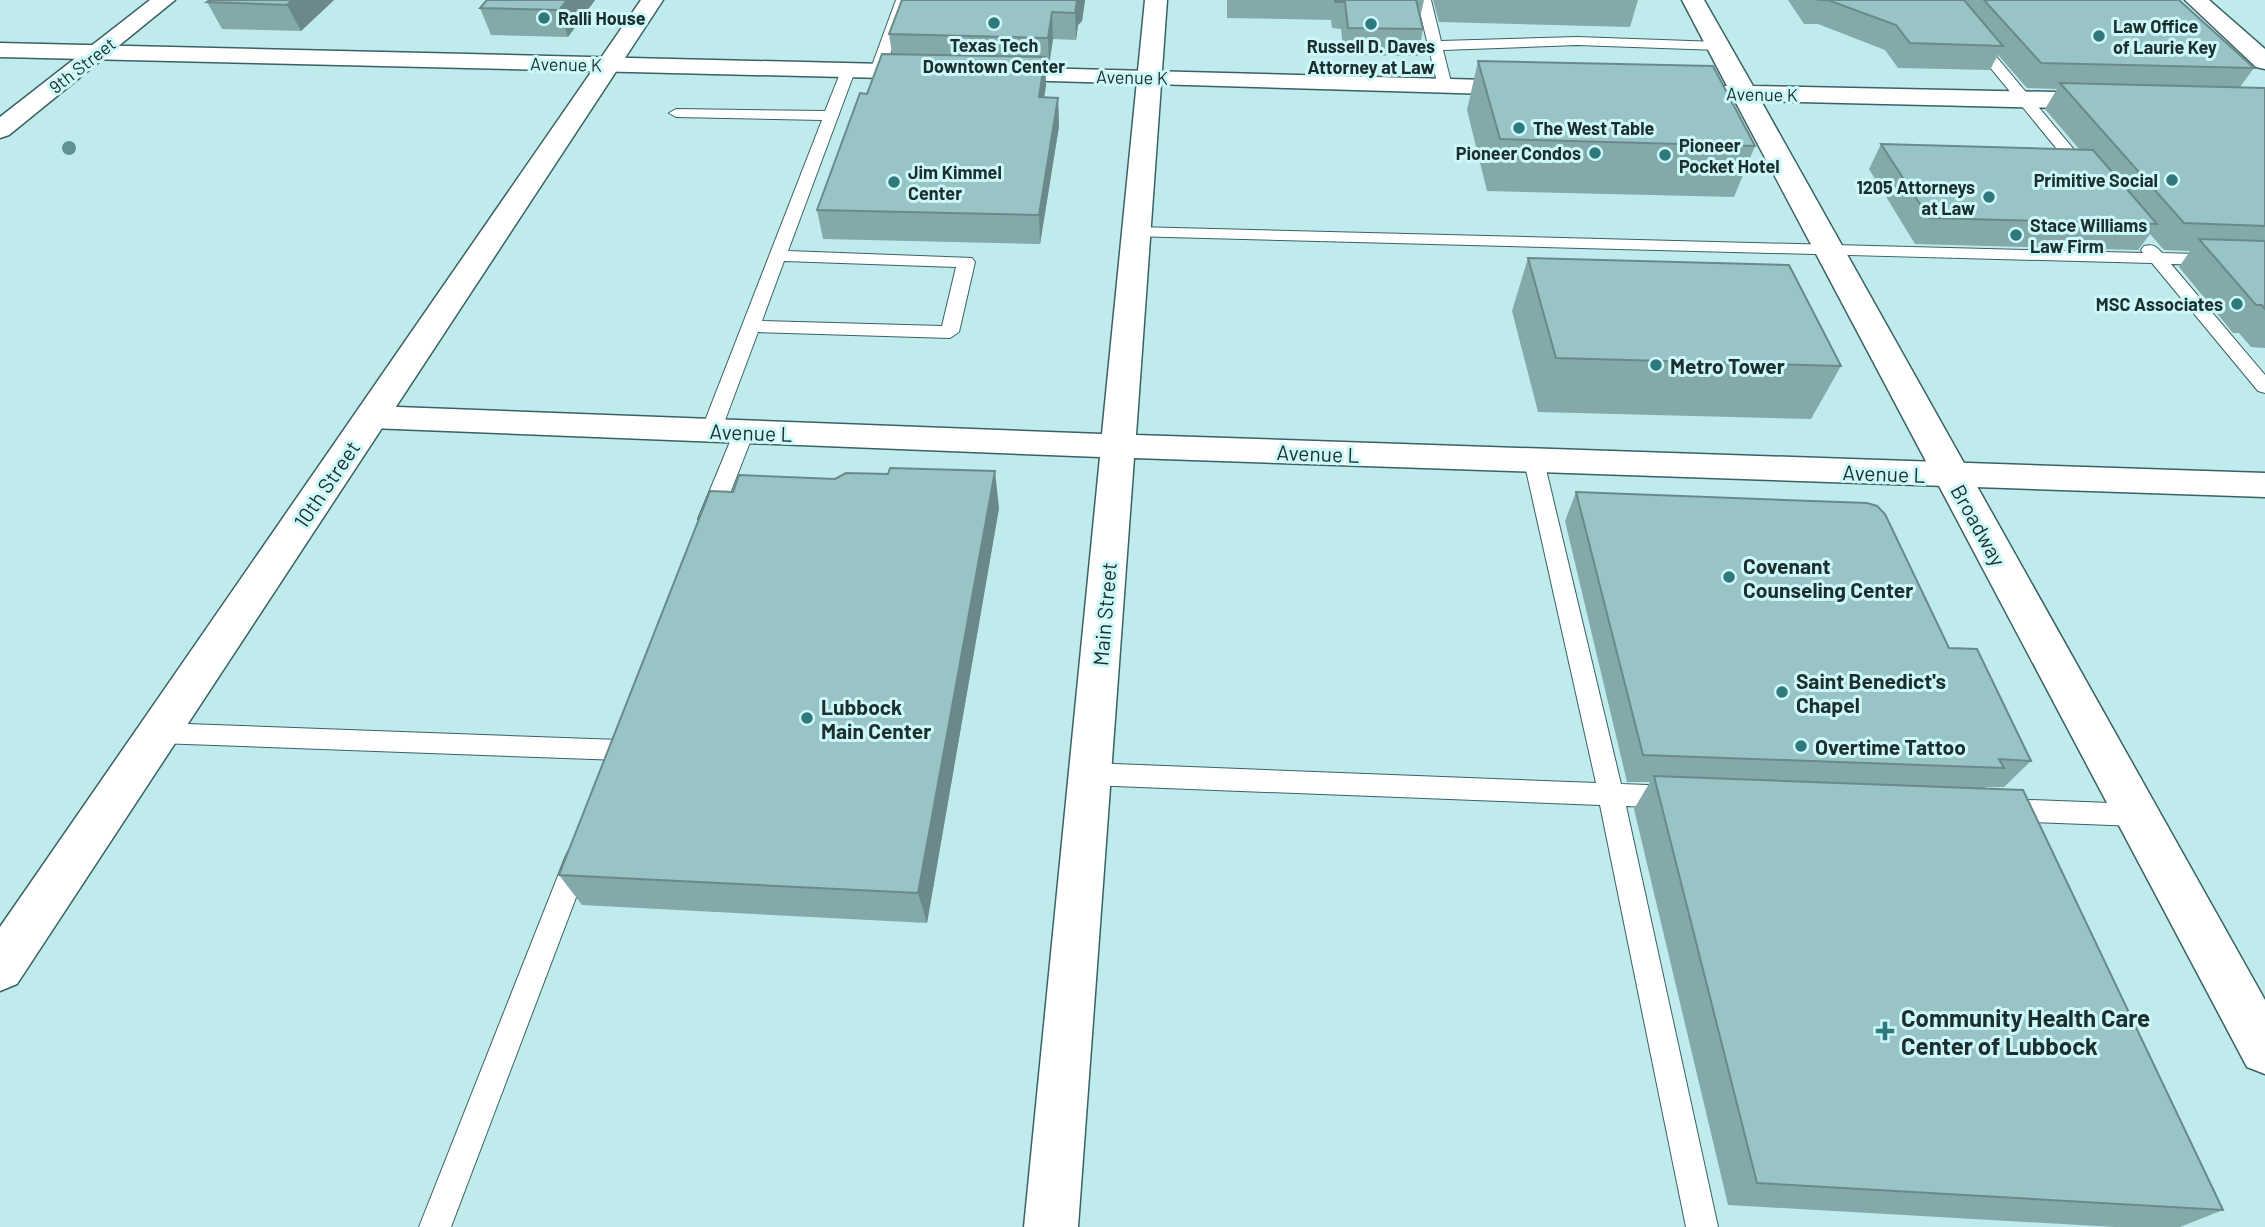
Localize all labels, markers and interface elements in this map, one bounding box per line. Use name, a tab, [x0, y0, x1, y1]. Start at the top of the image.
place label: Ralli House	[558, 7, 646, 29]
marker: Ralli House	[536, 10, 552, 26]
marker: Texas Tech Downtown Center	[986, 15, 1002, 31]
place label: Law Office of Laurie Key	[2113, 15, 2217, 58]
marker: Russell D. Daves Attorney at Law	[1363, 16, 1379, 32]
marker: Law Office of Laurie Key	[2091, 28, 2107, 44]
street label: 9th Street	[44, 32, 120, 98]
place label: Texas Tech Downtown Center	[923, 34, 1065, 77]
place label: Russell D. Daves Attorney at Law	[1307, 35, 1435, 78]
street label: Avenue K	[530, 52, 602, 76]
street label: Avenue K	[1096, 65, 1168, 89]
street label: Avenue K	[1726, 82, 1798, 106]
place label: The West Table	[1533, 117, 1655, 139]
marker: The West Table	[1511, 120, 1527, 136]
place label: Pioneer Pocket Hotel	[1679, 134, 1780, 177]
place label: Pioneer Condos	[1456, 142, 1581, 164]
marker: Pioneer Condos	[1587, 145, 1603, 161]
marker: Pioneer Pocket Hotel	[1657, 147, 1673, 163]
place label: Jim Kimmel Center	[908, 161, 1002, 204]
place label: Primitive Social	[2034, 169, 2158, 191]
marker: Primitive Social	[2164, 172, 2180, 188]
marker: Jim Kimmel Center	[886, 174, 902, 190]
place label: 1205 Attorneys at Law	[1856, 176, 1975, 219]
marker: 1205 Attorneys at Law	[1981, 189, 1997, 205]
place label: Stace Williams Law Firm	[2030, 214, 2147, 257]
marker: Stace Williams Law Firm	[2008, 227, 2024, 243]
place label: MSC Associates	[2096, 293, 2223, 315]
marker: MSC Associates	[2229, 296, 2245, 312]
place label: Metro Tower	[1670, 353, 1785, 378]
marker: Metro Tower	[1648, 357, 1664, 373]
street label: Avenue L	[709, 418, 793, 446]
street label: 10th Street	[288, 436, 364, 532]
street label: Avenue L	[1276, 439, 1360, 467]
street label: Avenue L	[1842, 459, 1926, 487]
street label: Broadway	[1946, 480, 2012, 570]
place label: Covenant Counseling Center	[1743, 553, 1913, 602]
street label: Main Street	[1087, 561, 1121, 667]
marker: Covenant Counseling Center	[1721, 569, 1737, 585]
place label: Saint Benedict's Chapel	[1796, 668, 1946, 717]
marker: Saint Benedict's Chapel	[1774, 684, 1790, 700]
place label: Lubbock Main Center	[821, 694, 931, 743]
marker: Lubbock Main Center	[799, 710, 815, 726]
place label: Overtime Tattoo	[1815, 734, 1966, 759]
marker: Overtime Tattoo	[1793, 738, 1809, 754]
place label: Community Health Care Center of Lubbock	[1901, 1003, 2150, 1060]
marker: Community Health Care Center of Lubbock	[1875, 1021, 1895, 1041]

